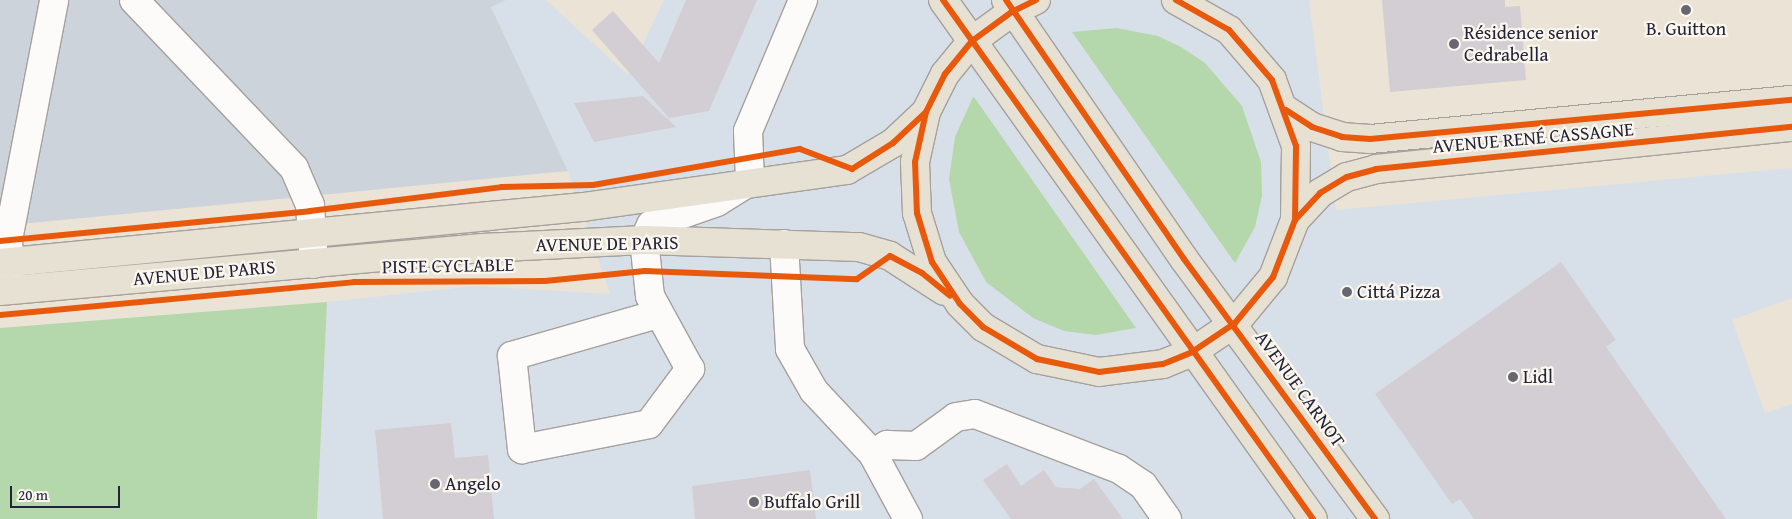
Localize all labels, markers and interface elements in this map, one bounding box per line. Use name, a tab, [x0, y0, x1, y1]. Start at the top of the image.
marker: B. Guitton	[1680, 4, 1692, 16]
place label: B. Guitton	[1646, 18, 1726, 40]
place label: Résidence senior Cedrabella	[1464, 22, 1598, 66]
marker: Résidence senior Cedrabella	[1448, 38, 1460, 50]
street label: AVENUE RENÉ CASSAGNE	[1431, 118, 1635, 158]
street label: AVENUE DE PARIS	[535, 231, 679, 257]
street label: PISTE CYCLABLE	[382, 253, 514, 279]
street label: AVENUE DE PARIS	[132, 255, 276, 291]
place label: Cittá Pizza	[1357, 281, 1440, 303]
marker: Cittá Pizza	[1341, 286, 1353, 298]
street label: AVENUE CARNOT	[1250, 327, 1350, 451]
place label: Lidl	[1523, 366, 1553, 388]
marker: Lidl	[1507, 371, 1519, 383]
place label: Angelo	[445, 473, 501, 495]
scale bar	[12, 476, 122, 508]
marker: Angelo	[429, 478, 441, 490]
text: 20 m	[18, 484, 48, 505]
place label: Buffalo Grill	[764, 491, 860, 513]
marker: Buffalo Grill	[748, 496, 760, 508]

